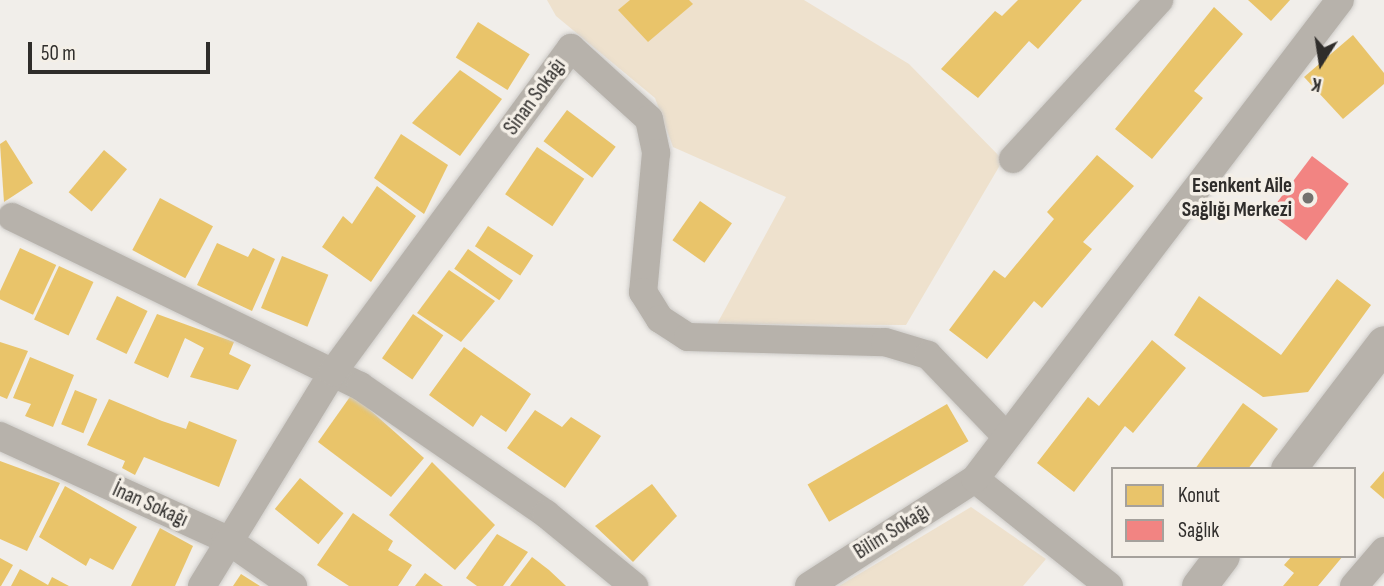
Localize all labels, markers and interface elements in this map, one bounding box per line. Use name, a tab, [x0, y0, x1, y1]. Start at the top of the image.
scale bar	[32, 28, 214, 72]
north arrow	[1286, 28, 1356, 98]
text: 50 m	[41, 41, 76, 66]
street label: Sinan Sokağı	[499, 54, 571, 140]
text: K	[1310, 72, 1324, 96]
place label: Esenkent Aile Sağlığı Merkezi	[1182, 173, 1292, 223]
marker: Esenkent Aile Sağlığı Merkezi	[1298, 188, 1318, 208]
legend	[1111, 467, 1356, 558]
street label: İnan Sokağı	[108, 477, 192, 533]
text: Konut	[1178, 483, 1220, 508]
street label: Bilim Sokağı	[850, 499, 934, 565]
text: Sağlık	[1178, 518, 1219, 543]

